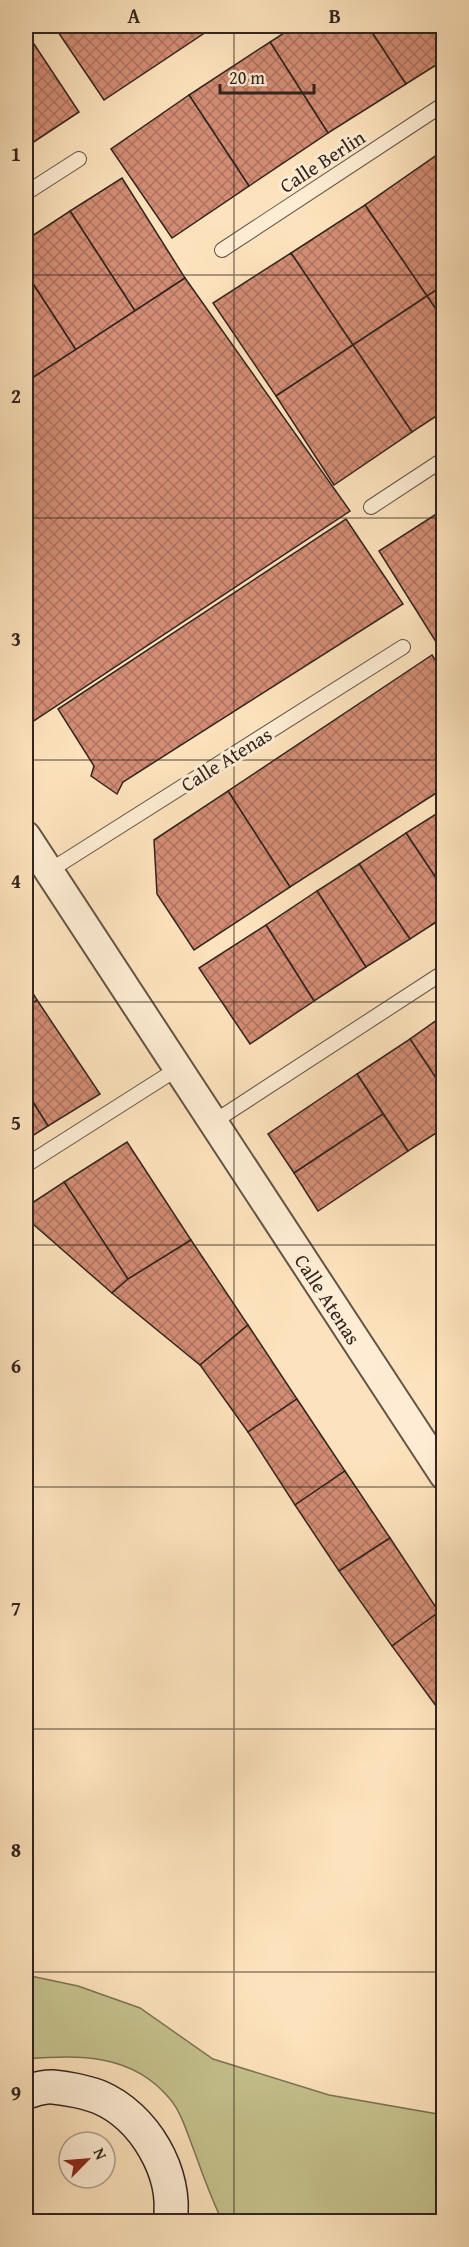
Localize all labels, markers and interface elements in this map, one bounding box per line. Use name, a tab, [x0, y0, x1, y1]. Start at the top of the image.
text: A	[128, 1, 141, 30]
text: B	[329, 1, 341, 30]
scale bar	[220, 57, 314, 95]
text: 20 m	[229, 64, 265, 91]
street label: Calle Berlin	[274, 122, 370, 200]
text: 1	[11, 139, 21, 168]
text: 2	[11, 381, 21, 410]
text: 3	[11, 624, 21, 653]
street label: Calle Atenas	[175, 720, 277, 798]
text: 4	[11, 866, 21, 895]
text: 5	[11, 1108, 21, 1137]
street label: Calle Atenas	[288, 1248, 368, 1350]
text: 6	[11, 1351, 21, 1380]
text: 7	[11, 1593, 21, 1622]
text: 8	[11, 1835, 21, 1864]
text: 9	[11, 2078, 21, 2107]
north arrow	[57, 2130, 117, 2190]
text: N	[87, 2144, 114, 2164]

